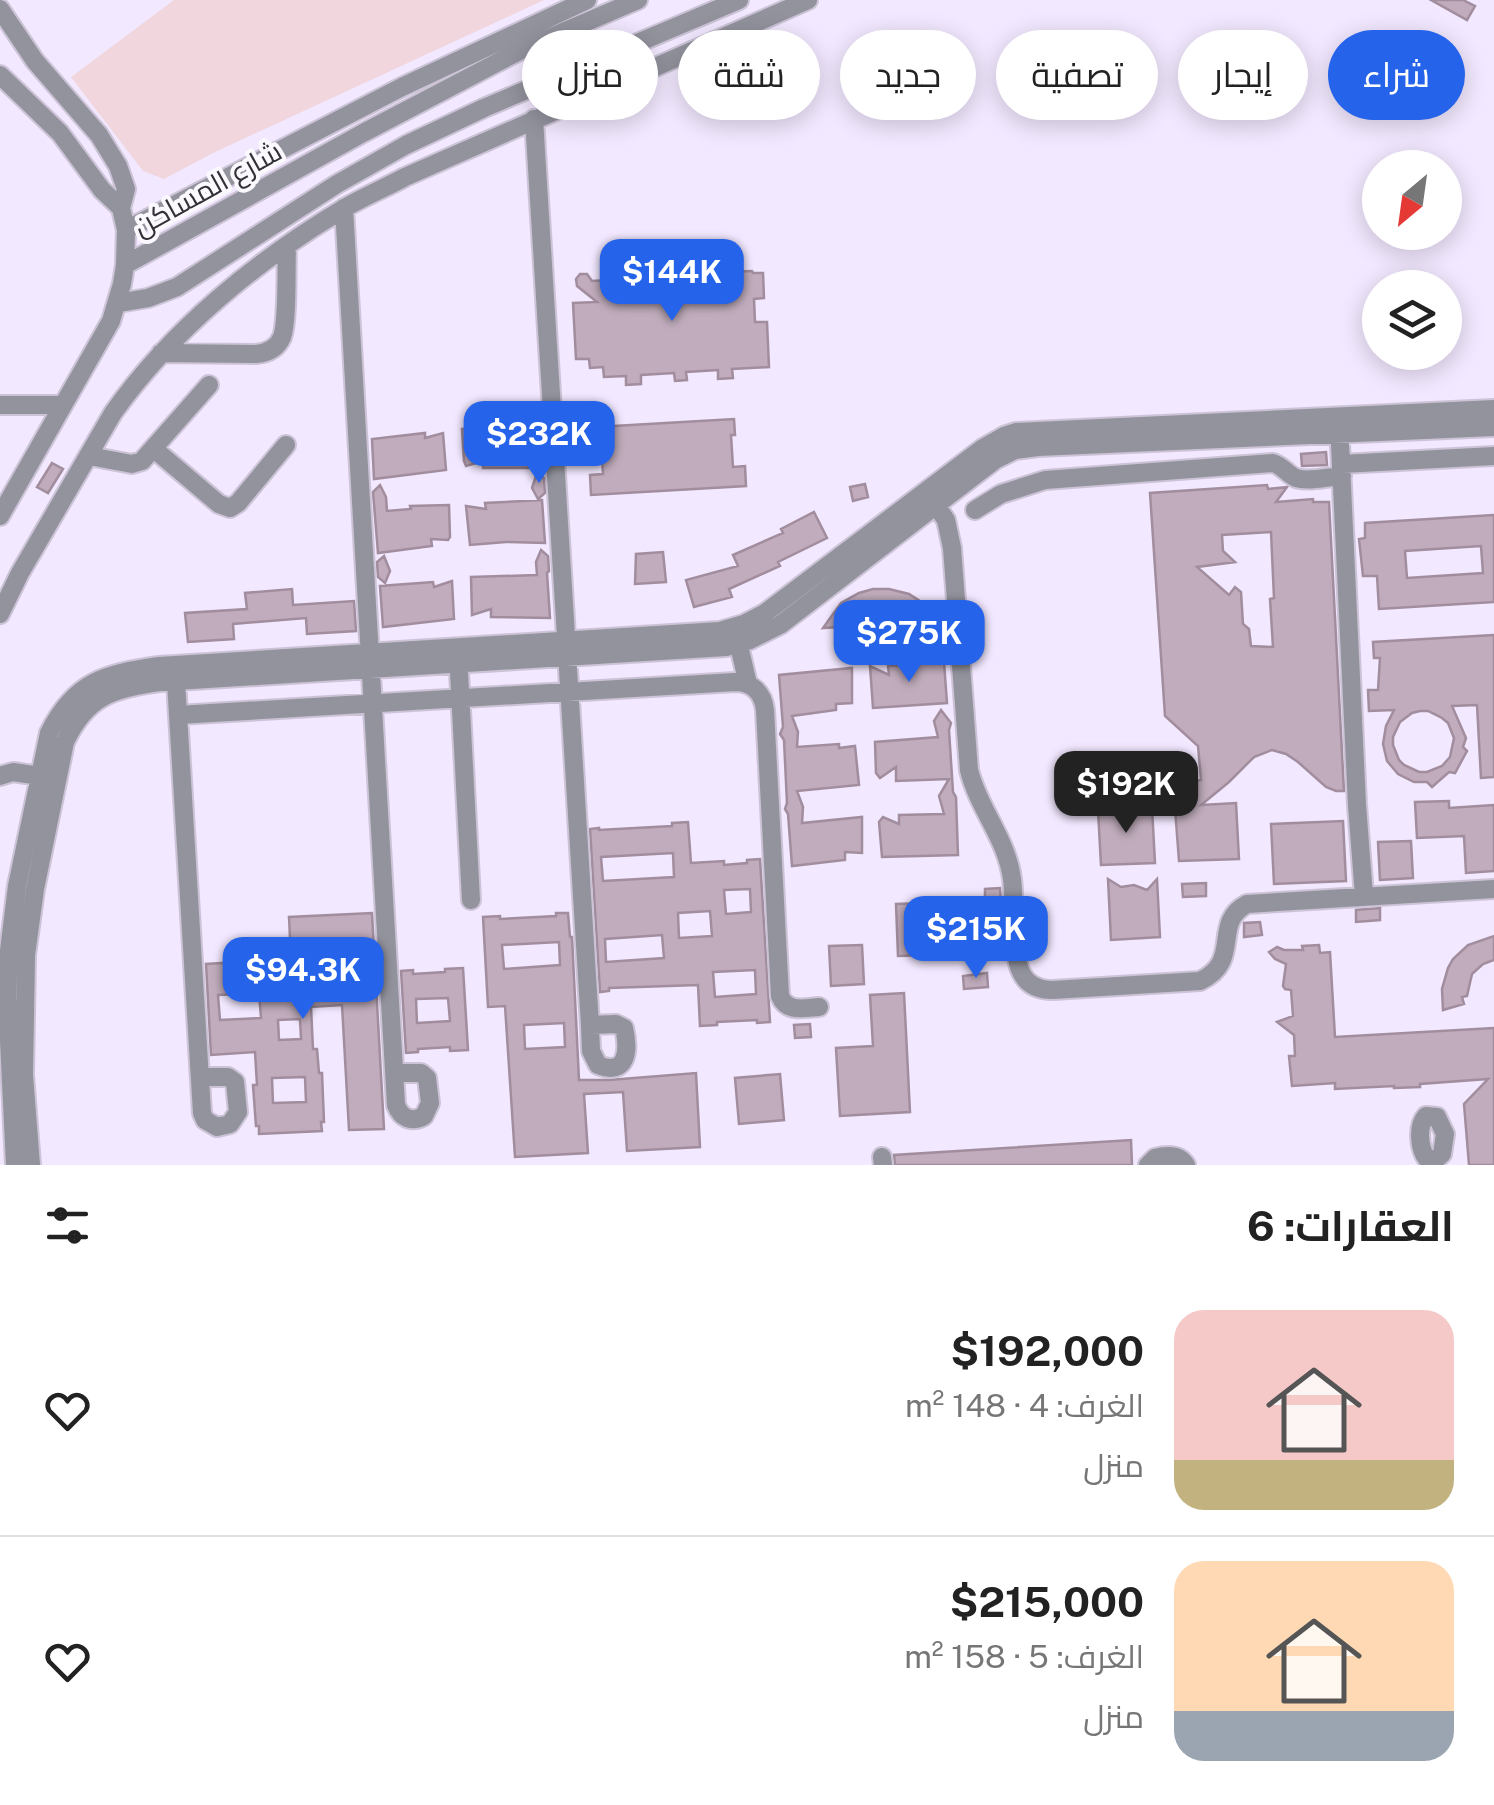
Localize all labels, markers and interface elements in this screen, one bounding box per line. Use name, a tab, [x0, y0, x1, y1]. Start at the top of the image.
chip: منزل	[522, 30, 658, 120]
chip: شقة	[678, 30, 820, 120]
chip: جديد	[840, 30, 976, 120]
chip: تصفية	[996, 30, 1158, 120]
chip: إيجار	[1178, 30, 1308, 120]
chip: شراء	[1328, 30, 1465, 120]
street label: شارع المساكن	[127, 134, 288, 245]
north arrow	[1362, 150, 1462, 250]
map controls	[1362, 150, 1462, 370]
pin: $144K	[602, 239, 742, 324]
text: $144K	[622, 253, 722, 290]
button: layers	[1362, 270, 1462, 370]
pin: $232K	[469, 401, 609, 486]
text: $232K	[486, 415, 592, 452]
pin: $275K	[839, 600, 979, 685]
text: $275K	[856, 614, 962, 651]
pin: $192K	[1056, 751, 1196, 836]
text: $192K	[1076, 765, 1176, 802]
pin: $215K	[906, 896, 1046, 981]
text: $215K	[926, 910, 1026, 947]
pin: $94.3K	[222, 937, 384, 1022]
text: $94.3K	[245, 951, 361, 988]
icon: filters	[40, 1198, 95, 1253]
text: العقارات: 6	[1247, 1201, 1454, 1250]
text: $192,000	[951, 1326, 1144, 1375]
icon: home	[1254, 1350, 1374, 1470]
icon: heart	[40, 1383, 95, 1438]
text: الغرف: 4 · 148 m²	[905, 1387, 1144, 1424]
text: منزل	[1083, 1447, 1144, 1484]
text: $215,000	[950, 1577, 1144, 1626]
icon: home	[1254, 1601, 1374, 1721]
icon: heart	[40, 1634, 95, 1689]
text: الغرف: 5 · 158 m²	[904, 1638, 1144, 1675]
text: منزل	[1083, 1698, 1144, 1735]

